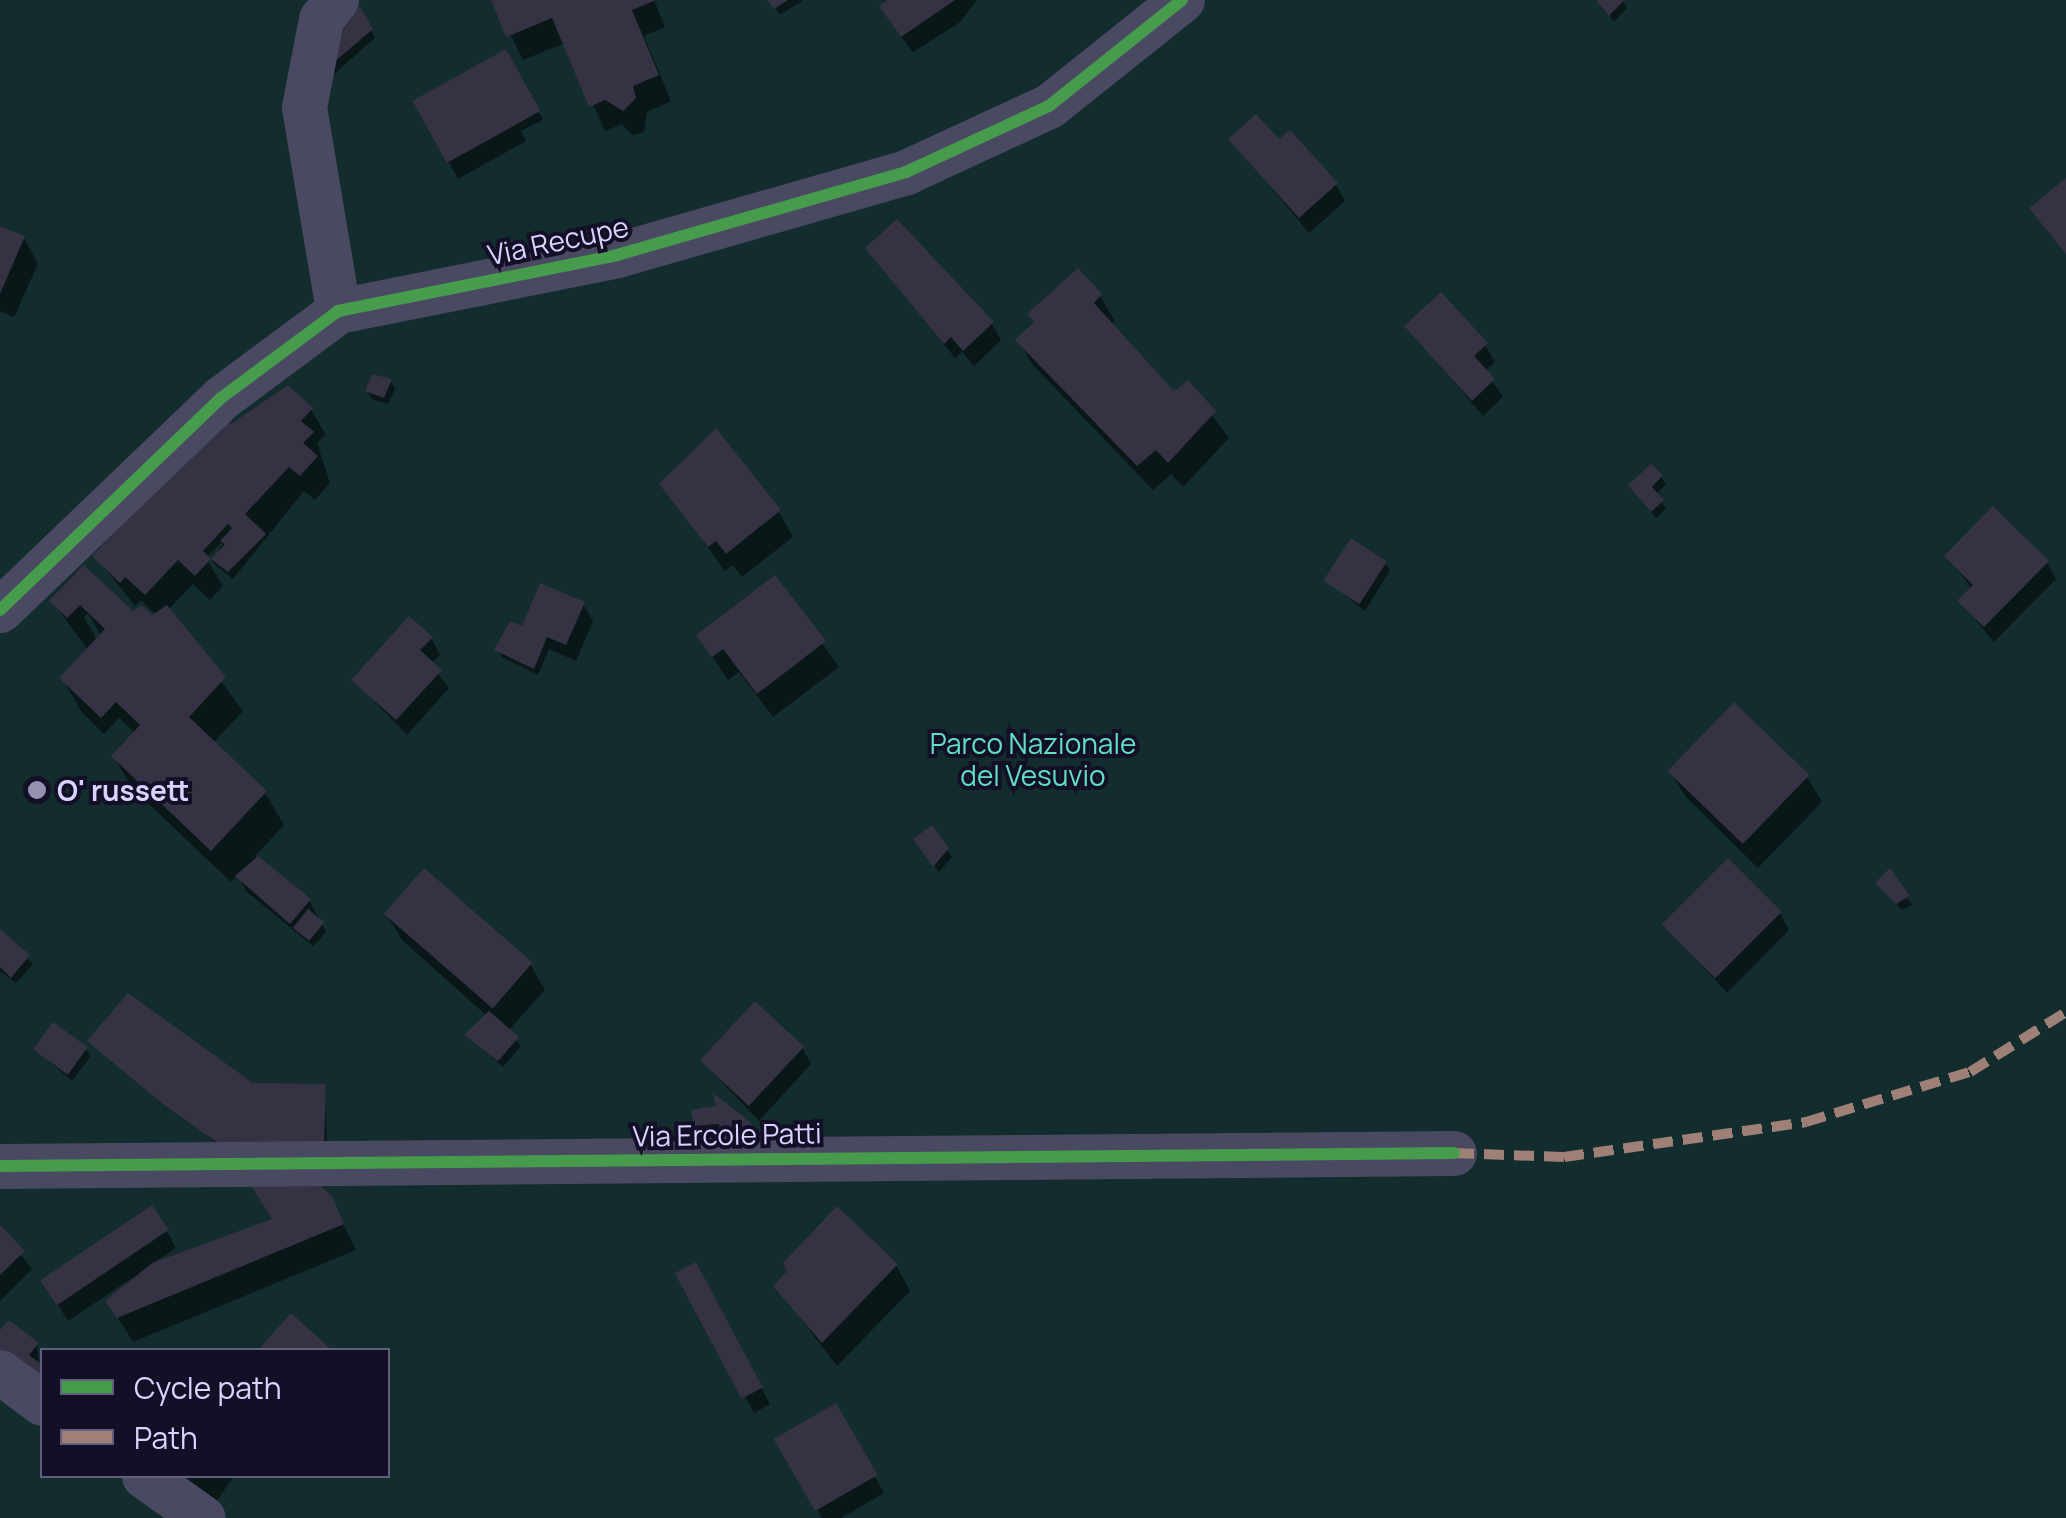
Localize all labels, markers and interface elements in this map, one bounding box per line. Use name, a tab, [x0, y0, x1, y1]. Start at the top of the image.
street label: Via Recupe	[485, 209, 631, 271]
park label: Parco Nazionale del Vesuvio	[930, 726, 1136, 792]
place label: O' russett	[57, 773, 189, 807]
marker: O' russett	[26, 779, 48, 801]
street label: Via Ercole Patti	[632, 1116, 822, 1152]
legend	[40, 1348, 390, 1478]
text: Cycle path	[134, 1367, 282, 1408]
text: Path	[134, 1417, 198, 1458]

